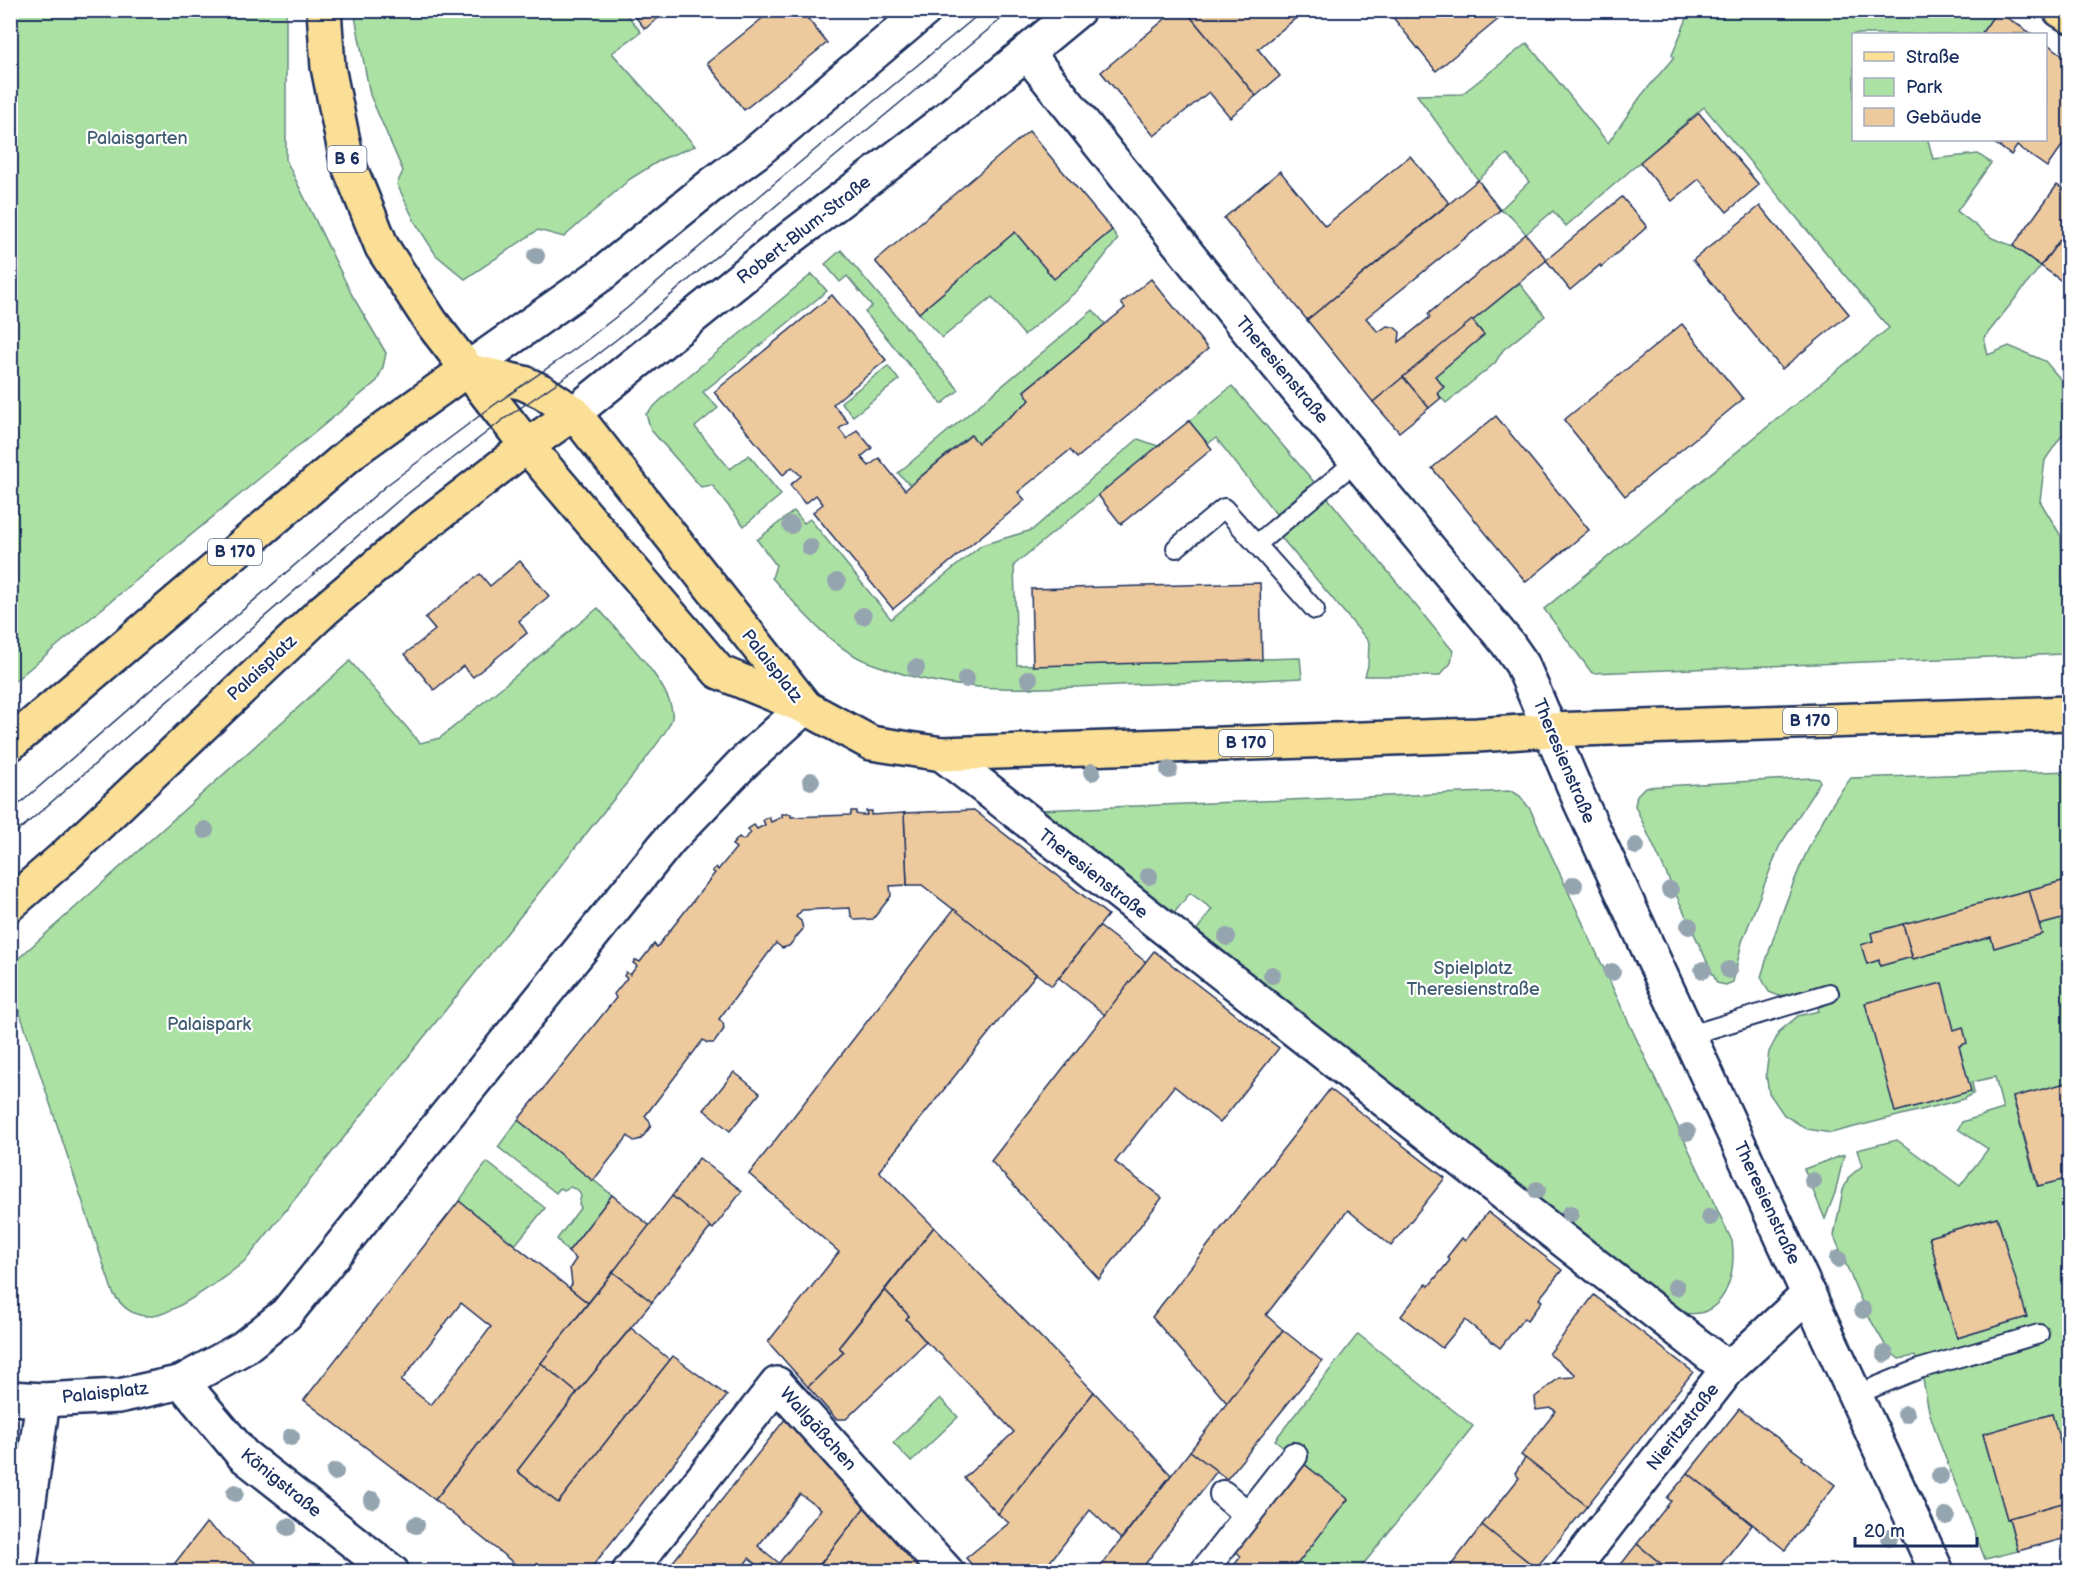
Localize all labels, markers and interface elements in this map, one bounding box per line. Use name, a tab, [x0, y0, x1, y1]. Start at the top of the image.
legend	[1852, 33, 2047, 141]
text: Straße	[1906, 47, 1960, 68]
text: Park	[1906, 77, 1942, 98]
text: Gebäude	[1906, 107, 1982, 128]
park label: Palaisgarten	[86, 128, 188, 149]
road number: B 6	[328, 146, 366, 172]
street label: Robert-Blum-Straße	[733, 171, 875, 289]
street label: Theresienstraße	[1231, 312, 1333, 428]
road number: B 170	[208, 539, 262, 565]
street label: Palaisplatz	[737, 625, 807, 707]
street label: Palaisplatz	[223, 631, 301, 705]
street label: Theresienstraße	[1528, 696, 1600, 827]
road number: B 170	[1783, 708, 1837, 734]
road number: B 170	[1219, 730, 1273, 756]
street label: Theresienstraße	[1034, 825, 1152, 923]
park label: Spielplatz Theresienstraße	[1406, 958, 1540, 1000]
park label: Palaispark	[167, 1014, 251, 1035]
street label: Theresienstraße	[1729, 1138, 1805, 1268]
street label: Palaisplatz	[61, 1378, 150, 1408]
street label: Nieritzstraße	[1642, 1379, 1724, 1475]
street label: Wallgäßchen	[775, 1383, 861, 1475]
street label: Königstraße	[236, 1444, 326, 1522]
scale bar	[1855, 1510, 1976, 1548]
text: 20 m	[1864, 1521, 1905, 1542]

